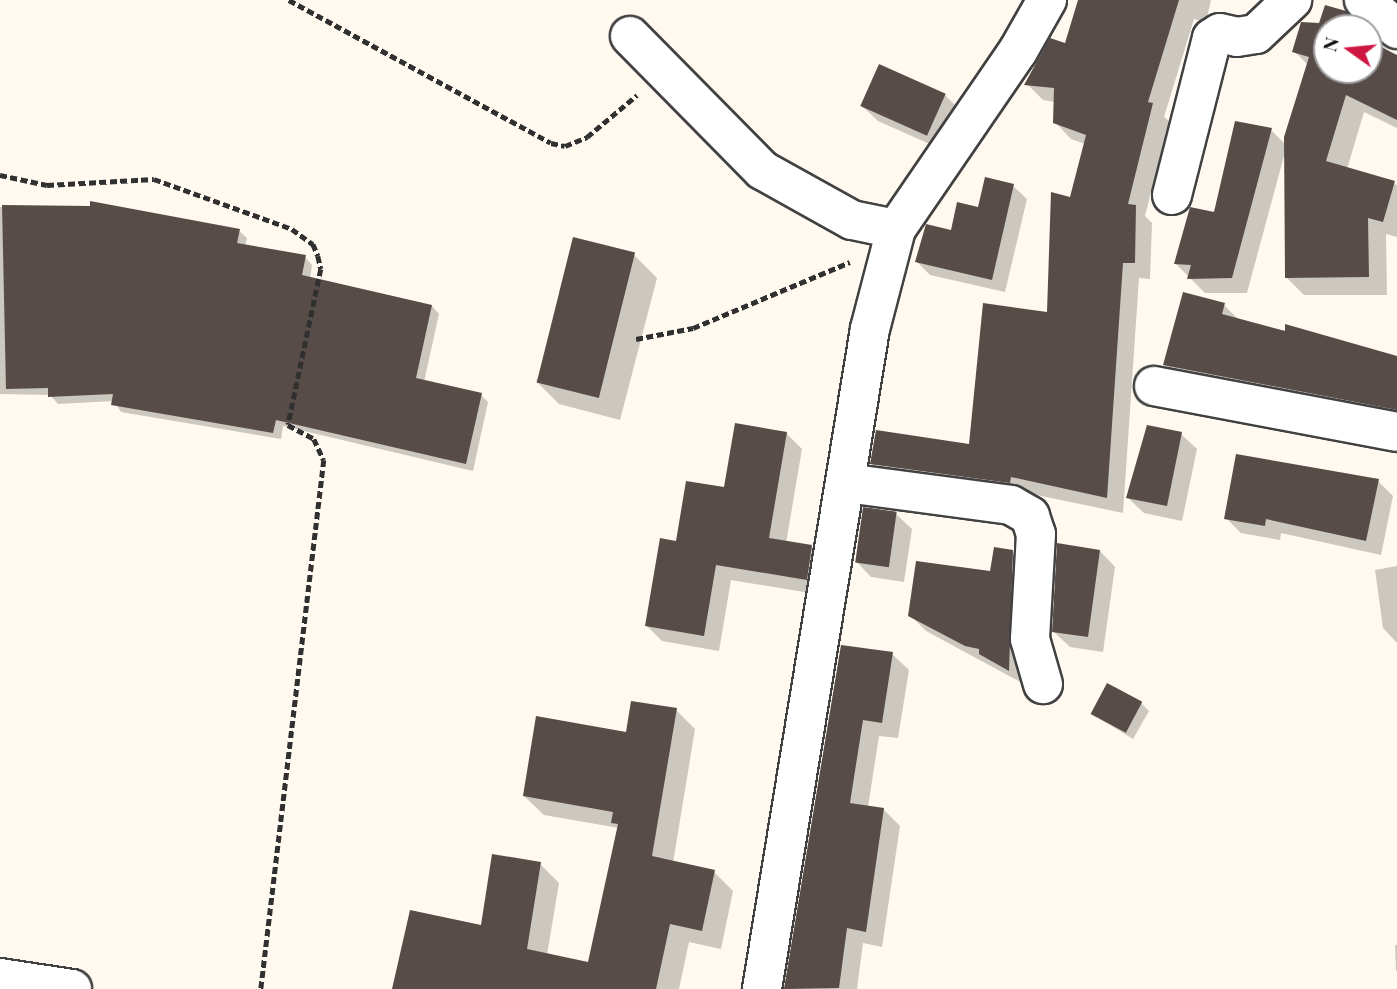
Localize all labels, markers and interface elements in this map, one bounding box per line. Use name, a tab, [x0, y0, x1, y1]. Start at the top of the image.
north arrow	[1313, 14, 1383, 84]
text: N	[1315, 34, 1344, 54]

